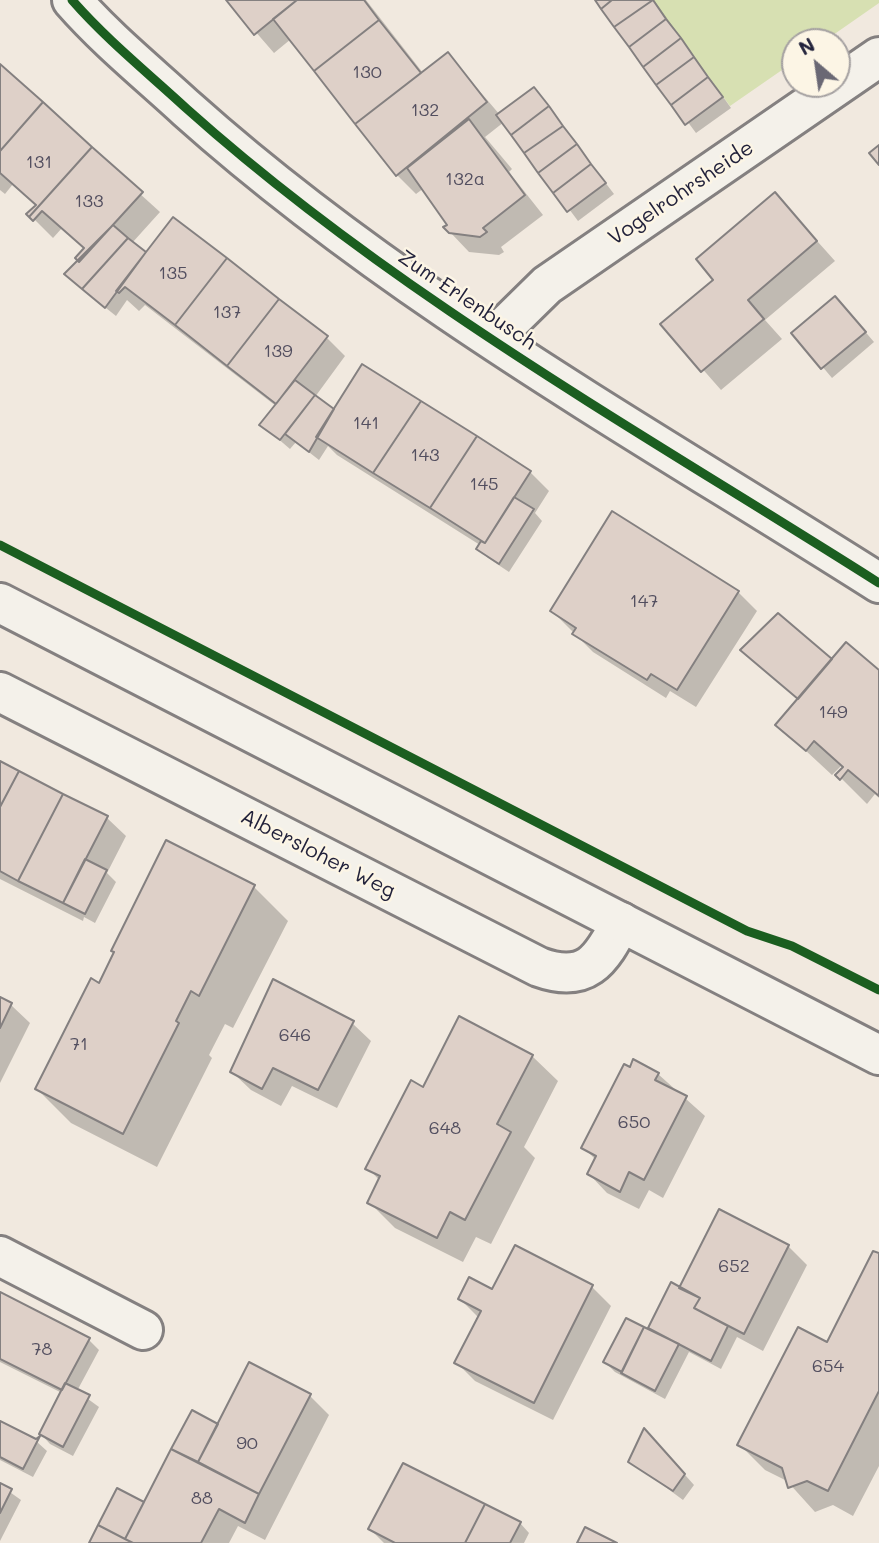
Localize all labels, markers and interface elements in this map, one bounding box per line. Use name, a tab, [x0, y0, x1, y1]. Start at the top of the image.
north arrow	[781, 28, 851, 98]
text: N	[794, 32, 819, 60]
house number: 130	[352, 61, 382, 83]
house number: 132	[411, 99, 439, 121]
street label: Vogelrohrsheide	[604, 135, 758, 251]
house number: 131	[26, 151, 52, 173]
house number: 132a	[445, 168, 485, 190]
house number: 133	[74, 190, 104, 212]
street label: Zum Erlenbusch	[393, 245, 541, 355]
house number: 135	[158, 262, 188, 284]
house number: 137	[213, 301, 241, 323]
house number: 139	[263, 340, 293, 362]
house number: 141	[353, 412, 379, 434]
house number: 143	[410, 444, 440, 466]
house number: 145	[469, 473, 499, 495]
house number: 147	[630, 590, 658, 612]
house number: 149	[818, 701, 848, 723]
street label: Albersloher Weg	[236, 804, 400, 904]
house number: 646	[279, 1024, 311, 1046]
house number: 71	[70, 1033, 88, 1055]
house number: 650	[618, 1111, 650, 1133]
house number: 648	[429, 1117, 461, 1139]
house number: 652	[718, 1255, 750, 1277]
house number: 78	[32, 1338, 52, 1360]
house number: 654	[812, 1355, 844, 1377]
house number: 90	[236, 1432, 258, 1454]
house number: 88	[191, 1487, 213, 1509]

